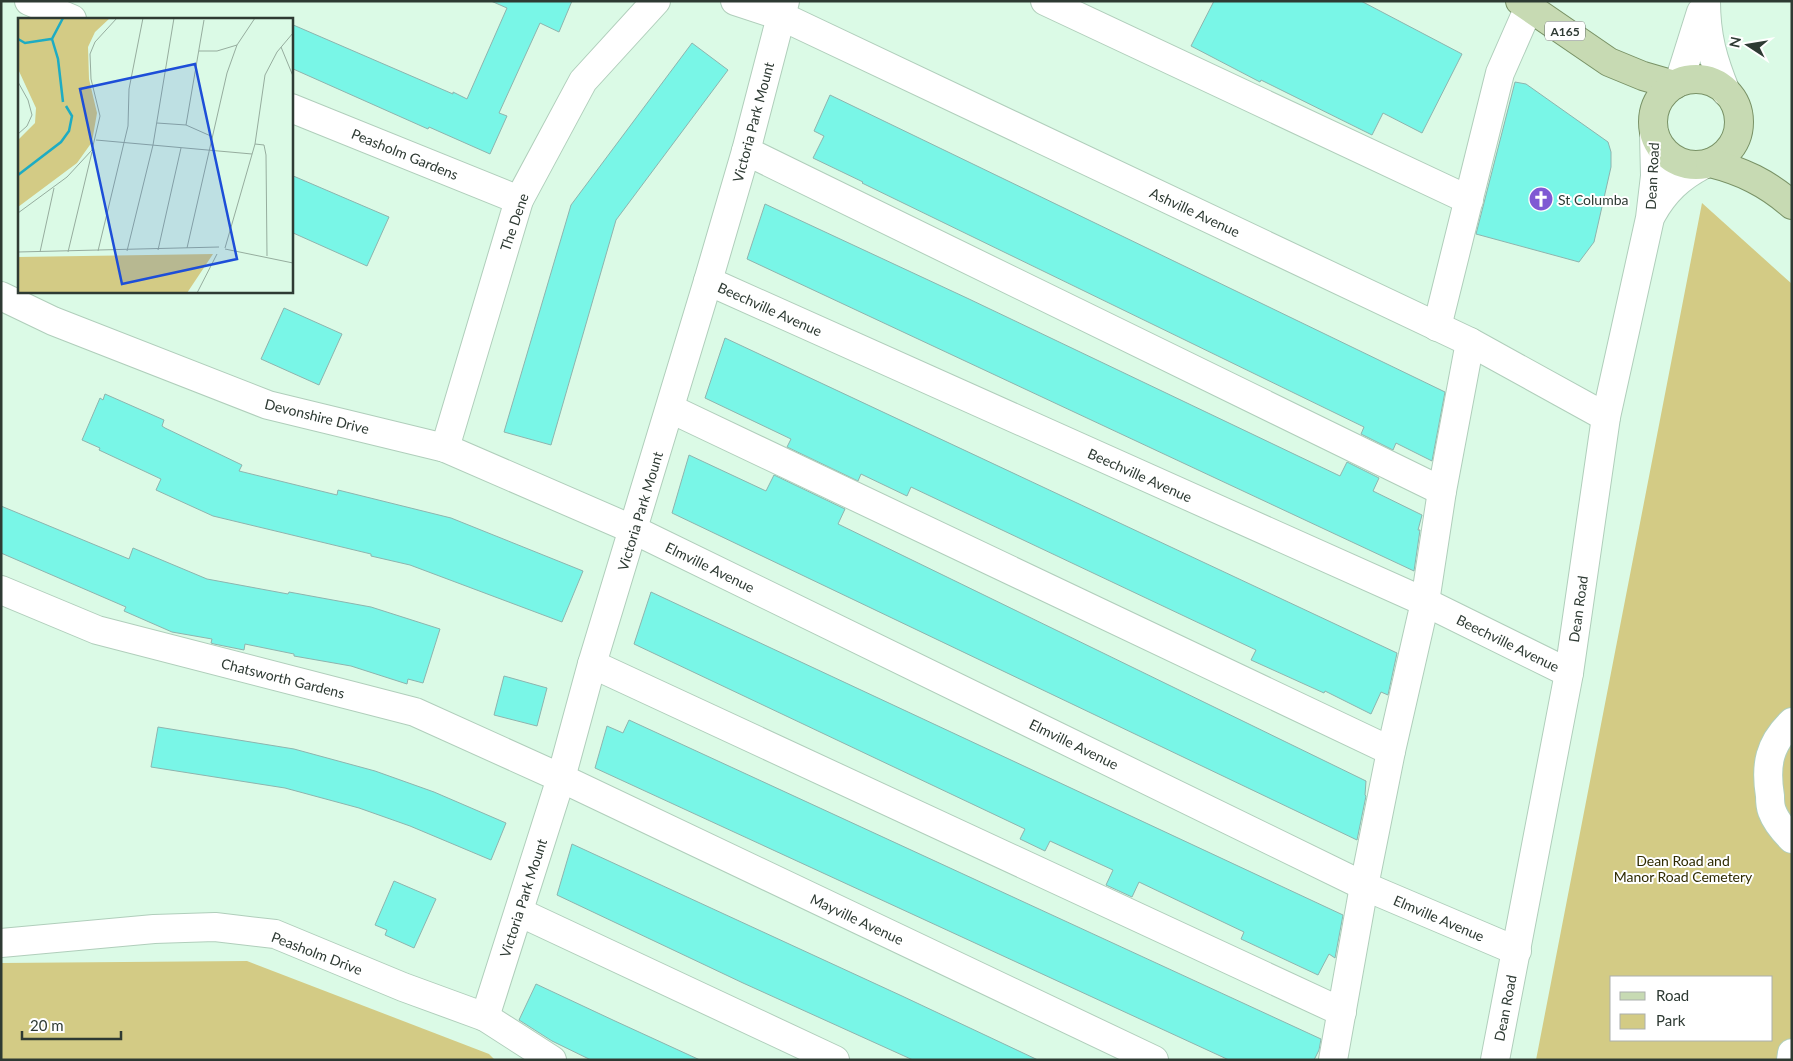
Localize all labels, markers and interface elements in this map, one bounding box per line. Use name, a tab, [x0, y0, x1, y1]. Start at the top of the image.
inset map	[18, 18, 292, 292]
north arrow	[1723, 20, 1773, 70]
road number: A165	[1545, 22, 1585, 40]
text: N	[1725, 35, 1744, 49]
street label: Victoria Park Mount	[729, 60, 777, 184]
street label: Peasholm Gardens	[349, 125, 461, 183]
street label: Dean Road	[1642, 142, 1662, 210]
street label: Ashville Avenue	[1147, 184, 1243, 240]
church icon: St Columba	[1528, 186, 1554, 212]
street label: The Dene	[496, 191, 532, 253]
place label: St Columba	[1558, 191, 1628, 208]
street label: Beechville Avenue	[715, 278, 825, 340]
street label: Devonshire Drive	[263, 395, 371, 437]
street label: Beechville Avenue	[1085, 444, 1195, 506]
street label: Victoria Park Mount	[614, 449, 666, 573]
street label: Elmville Avenue	[663, 538, 757, 596]
street label: Dean Road	[1565, 574, 1591, 644]
street label: Beechville Avenue	[1454, 611, 1562, 675]
street label: Chatsworth Gardens	[220, 654, 346, 702]
street label: Elmville Avenue	[1027, 715, 1121, 773]
street label: Victoria Park Mount	[496, 837, 550, 959]
park label: Dean Road and Manor Road Cemetery	[1614, 852, 1753, 885]
street label: Mayville Avenue	[808, 890, 906, 948]
street label: Elmville Avenue	[1391, 891, 1487, 945]
street label: Peasholm Drive	[269, 928, 365, 978]
street label: Dean Road	[1490, 973, 1520, 1043]
legend	[1610, 976, 1773, 1041]
text: Road	[1656, 986, 1689, 1004]
scale bar	[22, 1008, 121, 1040]
text: Park	[1656, 1011, 1686, 1029]
text: 20 m	[30, 1016, 64, 1034]

